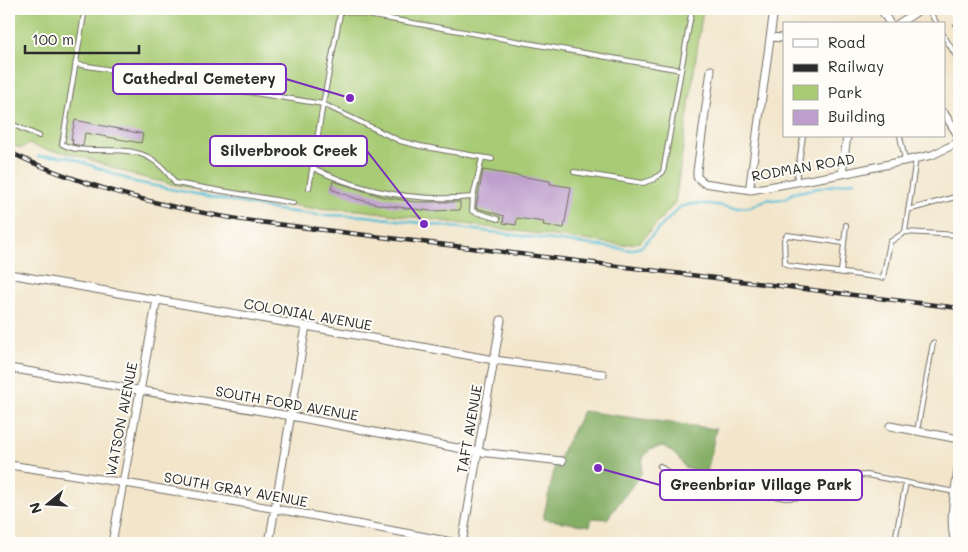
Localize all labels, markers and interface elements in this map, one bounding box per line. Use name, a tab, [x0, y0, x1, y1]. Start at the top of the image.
scale bar	[25, 22, 139, 54]
legend	[783, 22, 946, 138]
text: 100 m	[32, 29, 74, 49]
text: Road	[828, 32, 865, 52]
text: Railway	[828, 56, 884, 76]
callout: Cathedral Cemetery	[113, 64, 286, 94]
text: Cathedral Cemetery	[122, 68, 276, 88]
text: Park	[828, 82, 862, 102]
text: Building	[828, 106, 885, 126]
callout: Silverbrook Creek	[210, 136, 367, 166]
text: Silverbrook Creek	[220, 140, 358, 160]
street label: RODMAN ROAD	[750, 149, 856, 185]
street label: COLONIAL AVENUE	[242, 293, 374, 335]
street label: WATSON AVENUE	[101, 360, 141, 478]
street label: SOUTH FORD AVENUE	[214, 381, 360, 425]
street label: TAFT AVENUE	[452, 383, 486, 475]
street label: SOUTH GRAY AVENUE	[163, 467, 309, 511]
callout: Greenbriar Village Park	[660, 470, 862, 500]
text: Greenbriar Village Park	[670, 474, 852, 494]
north arrow	[22, 480, 72, 530]
text: N	[24, 500, 46, 516]

